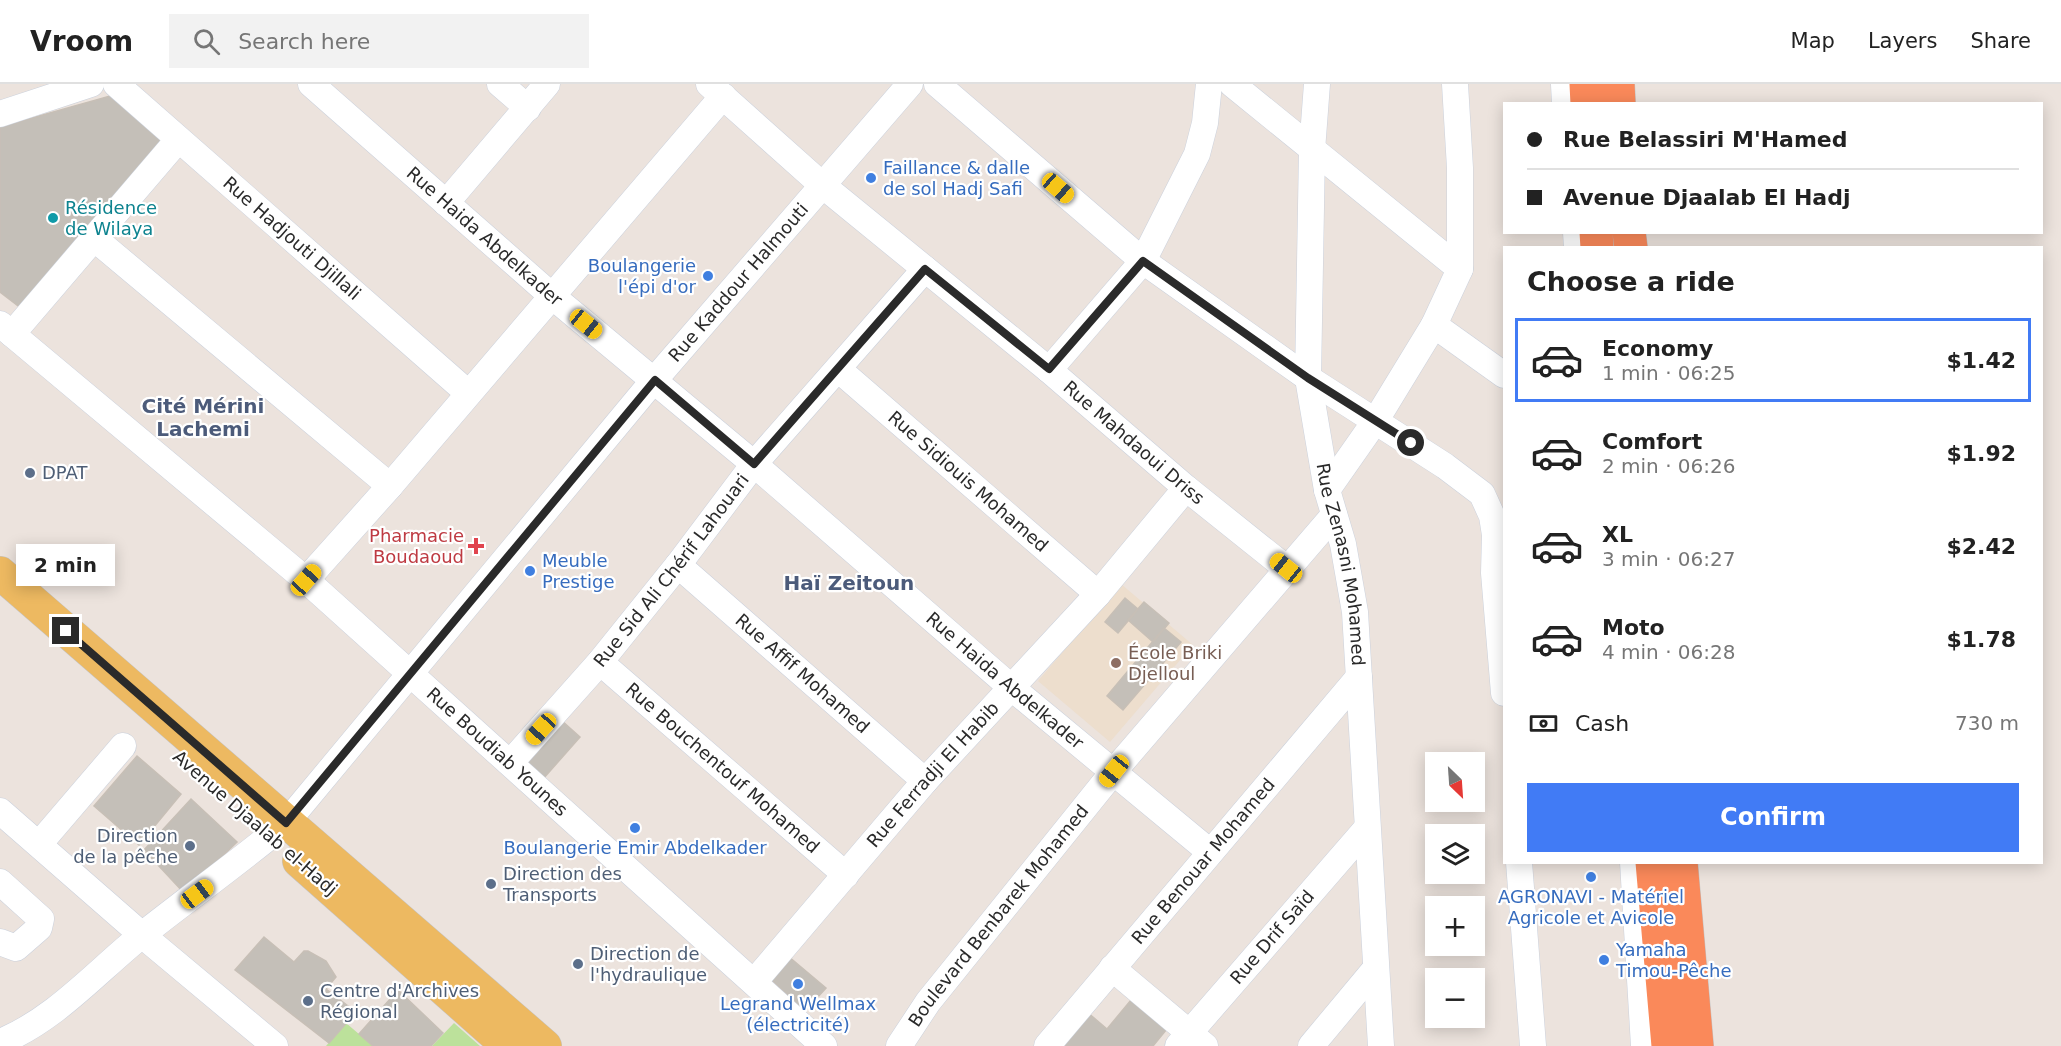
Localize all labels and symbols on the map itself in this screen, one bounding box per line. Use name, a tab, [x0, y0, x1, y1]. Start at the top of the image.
place label: Faillance & dalle de sol Hadj Safi	[883, 157, 1030, 199]
street label: Rue Haida Abdelkader	[403, 162, 567, 311]
car	[1039, 169, 1077, 207]
marker: Faillance & dalle de sol Hadj Safi	[864, 171, 878, 185]
street label: Rue Hadjouti Djillali	[219, 172, 365, 304]
place label: Résidence de Wilaya	[65, 197, 157, 239]
street label: Rue Kaddour Halmouti	[664, 199, 812, 366]
marker: Résidence de Wilaya	[46, 211, 60, 225]
place label: Boulangerie l'épi d'or	[588, 255, 697, 297]
marker: Boulangerie l'épi d'or	[701, 269, 715, 283]
car	[566, 306, 606, 342]
street label: Rue Mahdaoui Driss	[1059, 376, 1209, 508]
district label: Cité Mérini Lachemi	[142, 394, 264, 441]
street label: Rue Sidiouis Mohamed	[884, 406, 1053, 556]
route start	[1397, 429, 1424, 456]
street label: Rue Zenasni Mohamed	[1313, 461, 1369, 667]
place label: DPAT	[42, 462, 88, 483]
marker: DPAT	[23, 466, 37, 480]
street label: Rue Sid Ali Chérif Lahouari	[589, 469, 753, 671]
place label: Pharmacie Boudaoud	[369, 525, 464, 567]
marker: Pharmacie Boudaoud	[469, 539, 483, 553]
callout: 2 min	[16, 544, 116, 586]
place label: Meuble Prestige	[542, 550, 615, 592]
car	[1266, 550, 1306, 586]
car	[287, 561, 325, 599]
marker: Meuble Prestige	[523, 564, 537, 578]
district label: Haï Zeitoun	[784, 571, 914, 595]
street label: Rue Haida Abdelkader	[922, 607, 1088, 753]
street label: Rue Affif Mohamed	[731, 609, 874, 737]
route end	[52, 617, 79, 644]
place label: École Briki Djelloul	[1128, 642, 1222, 684]
marker: École Briki Djelloul	[1109, 656, 1123, 670]
street label: Rue Bouchentouf Mohamed	[622, 678, 824, 857]
street label: Rue Boudiab Younes	[423, 683, 572, 820]
street label: Rue Ferradji El Habib	[862, 697, 1003, 851]
car	[522, 710, 560, 748]
street label: Avenue Djaalab el-Hadj	[169, 746, 342, 900]
car	[1096, 751, 1132, 791]
north arrow	[1425, 752, 1485, 812]
street label: Rue Benouar Mohamed	[1127, 774, 1279, 948]
street label: Boulevard Benbarek Mohamed	[904, 800, 1093, 1030]
marker: Boulangerie Emir Abdelkader	[628, 821, 642, 835]
place label: Direction de la pêche	[73, 825, 178, 867]
place label: Boulangerie Emir Abdelkader	[503, 837, 767, 858]
marker: Direction de la pêche	[183, 839, 197, 853]
place label: Direction des Transports	[502, 863, 622, 905]
marker: AGRONAVI - Matériel Agricole et Avicole	[1584, 870, 1598, 884]
car	[177, 876, 217, 912]
marker: Direction des Transports	[484, 877, 498, 891]
street label: Rue Drif Saïd	[1226, 886, 1318, 988]
place label: AGRONAVI - Matériel Agricole et Avicole	[1498, 886, 1684, 928]
place label: Yamaha Timou-Pêche	[1615, 939, 1732, 981]
place label: Direction de l'hydraulique	[590, 943, 707, 985]
marker: Yamaha Timou-Pêche	[1597, 953, 1611, 967]
marker: Direction de l'hydraulique	[571, 957, 585, 971]
marker: Legrand Wellmax (électricité)	[791, 977, 805, 991]
place label: Centre d'Archives Régional	[320, 980, 479, 1022]
place label: Legrand Wellmax (électricité)	[720, 993, 876, 1035]
marker: Centre d'Archives Régional	[301, 994, 315, 1008]

